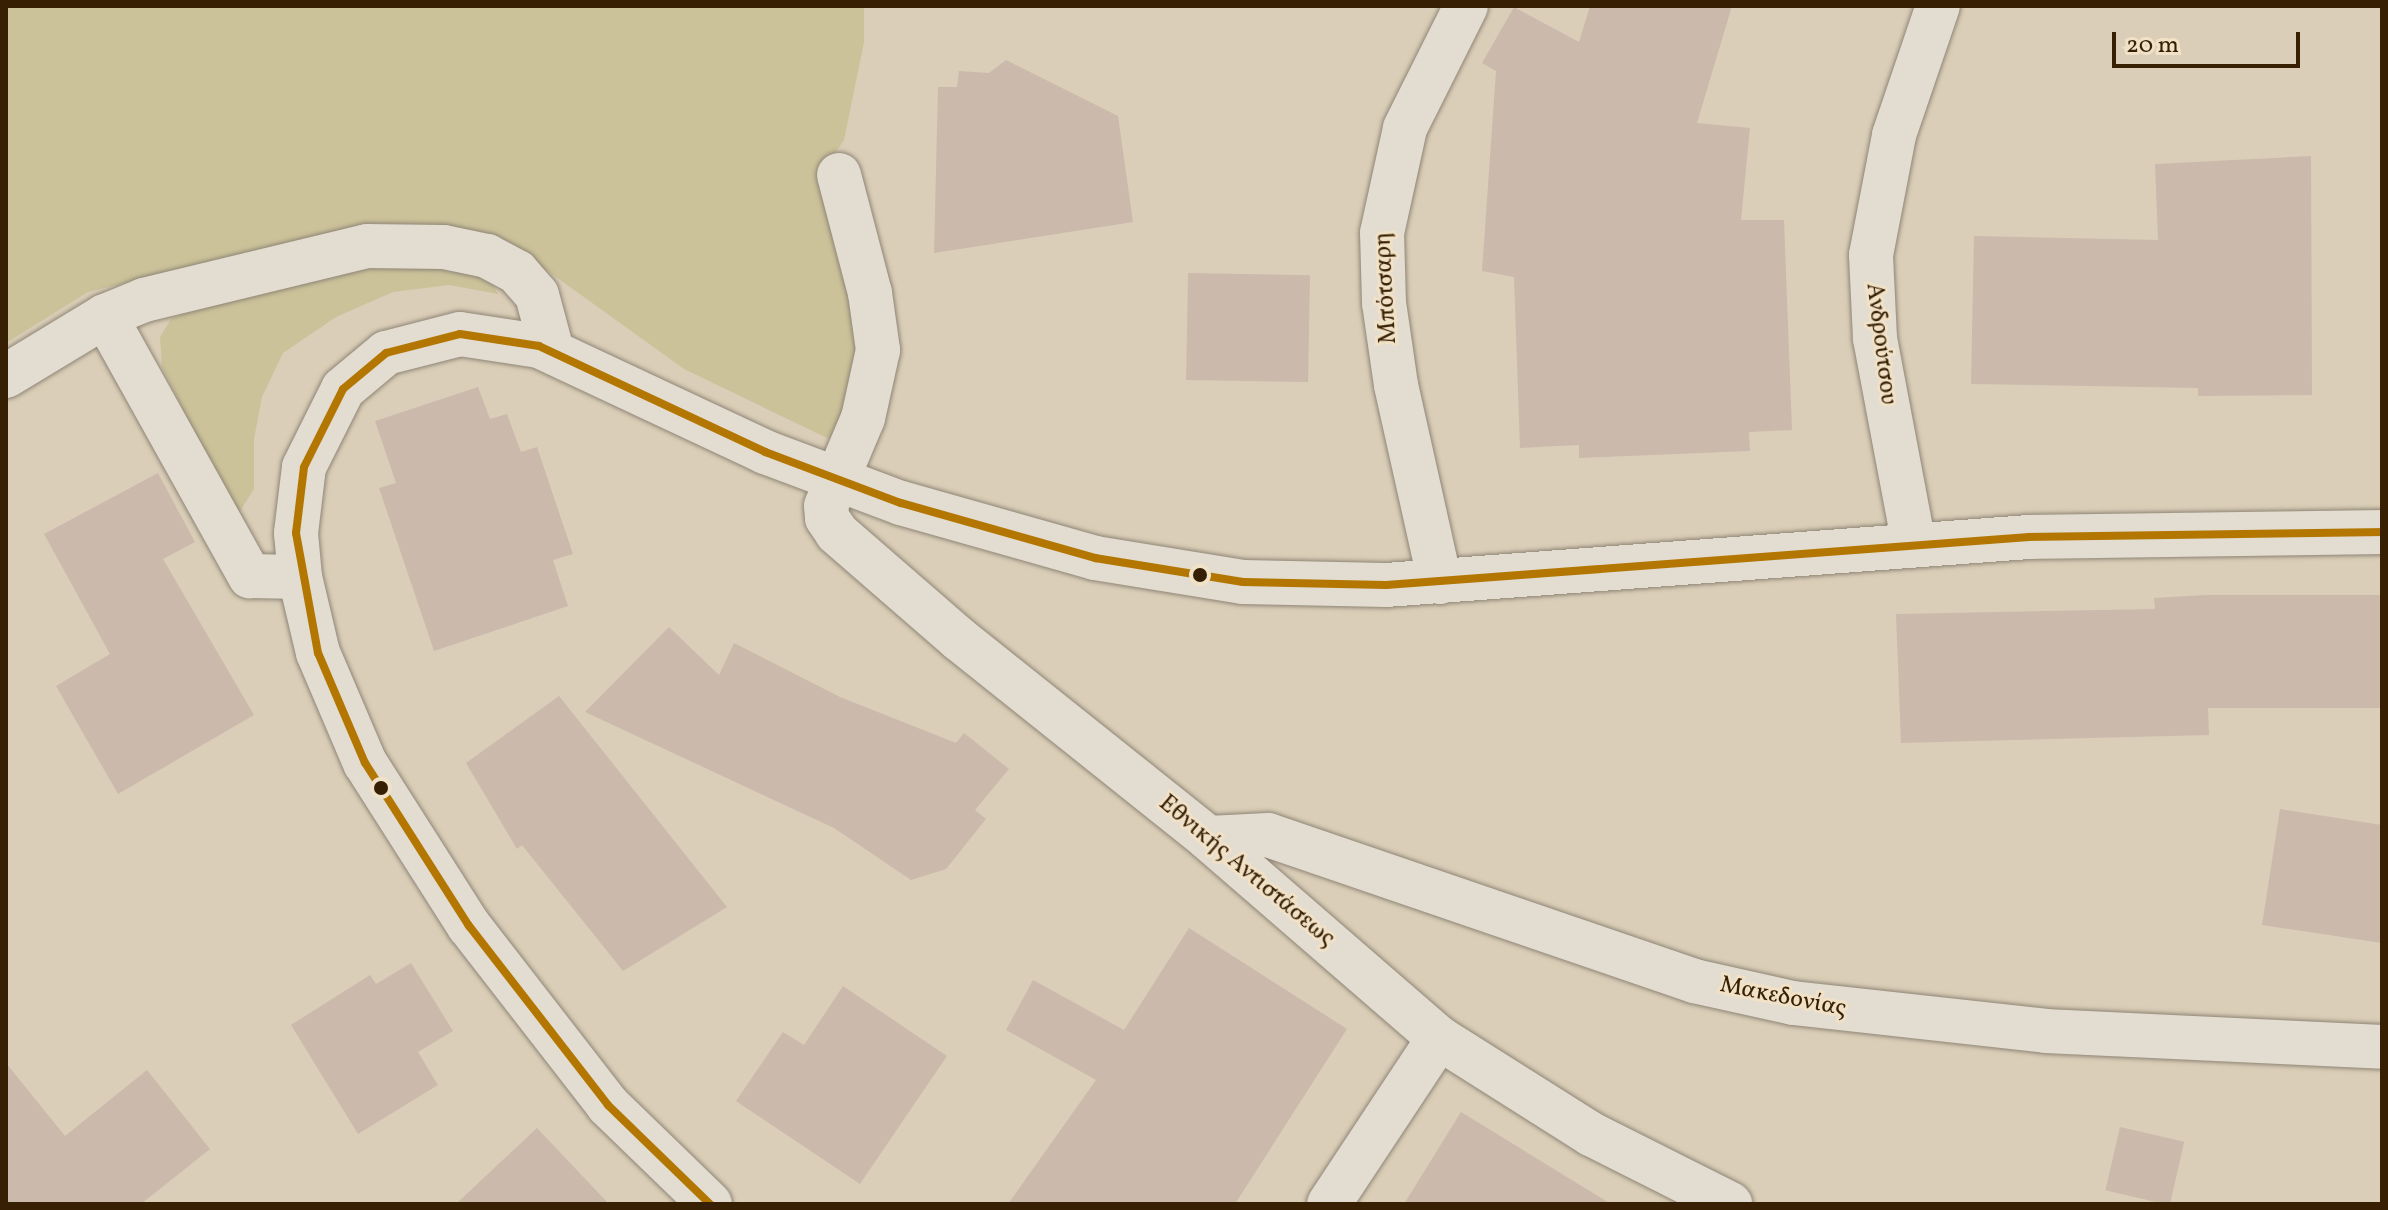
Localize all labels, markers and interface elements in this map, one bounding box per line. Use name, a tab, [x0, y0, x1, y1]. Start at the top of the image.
scale bar	[2116, 16, 2304, 66]
text: 20 m	[2126, 29, 2179, 63]
street label: Μπότσαρη	[1370, 231, 1404, 345]
street label: Ανδρούτσου	[1858, 282, 1902, 406]
unlabelled marker	[1192, 567, 1208, 583]
unlabelled marker	[373, 780, 389, 796]
street label: Εθνικής Αντιστάσεως	[1152, 790, 1340, 954]
street label: Μακεδονίας	[1717, 972, 1849, 1024]

